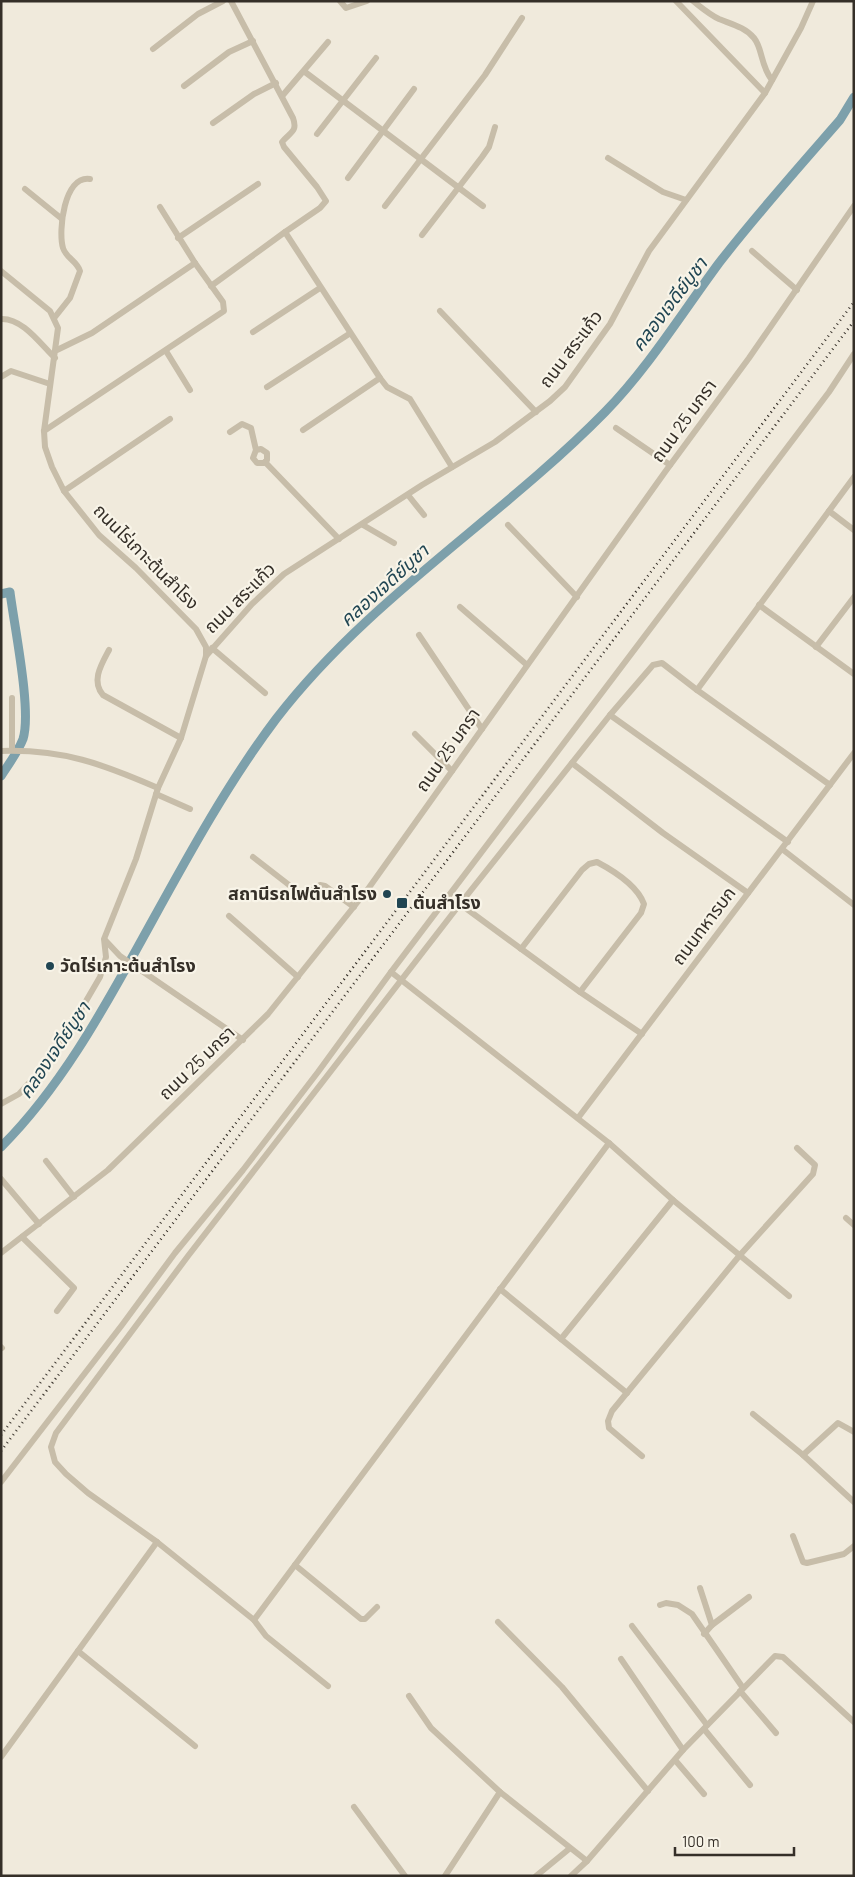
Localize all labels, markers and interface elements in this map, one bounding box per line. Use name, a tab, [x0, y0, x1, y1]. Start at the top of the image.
water label: คลองเจดีย์บูชา	[626, 251, 714, 356]
street label: ถนน สระแก้ว	[534, 305, 607, 392]
street label: ถนน 25 มกรา	[646, 375, 721, 466]
street label: ถนนไร่เกาะต้นสำโรง	[89, 499, 204, 614]
water label: คลองเจดีย์บูชา	[335, 538, 435, 632]
street label: ถนน สระแก้ว	[199, 557, 279, 637]
street label: ถนน 25 มกรา	[410, 703, 484, 795]
place label: สถานีรถไฟต้นสำโรง	[228, 882, 377, 904]
street label: ถนนทหารบก	[667, 882, 740, 969]
marker: สถานีรถไฟต้นสำโรง	[381, 888, 393, 900]
place label: ต้นสำโรง	[413, 891, 481, 913]
marker: ต้นสำโรง	[395, 896, 409, 910]
place label: วัดไร่เกาะต้นสำโรง	[60, 954, 196, 976]
marker: วัดไร่เกาะต้นสำโรง	[44, 960, 56, 972]
water label: คลองเจดีย์บูชา	[13, 996, 97, 1103]
street label: ถนน 25 มกรา	[154, 1021, 239, 1104]
scale bar	[675, 1824, 794, 1856]
text: 100 m	[682, 1832, 720, 1850]

